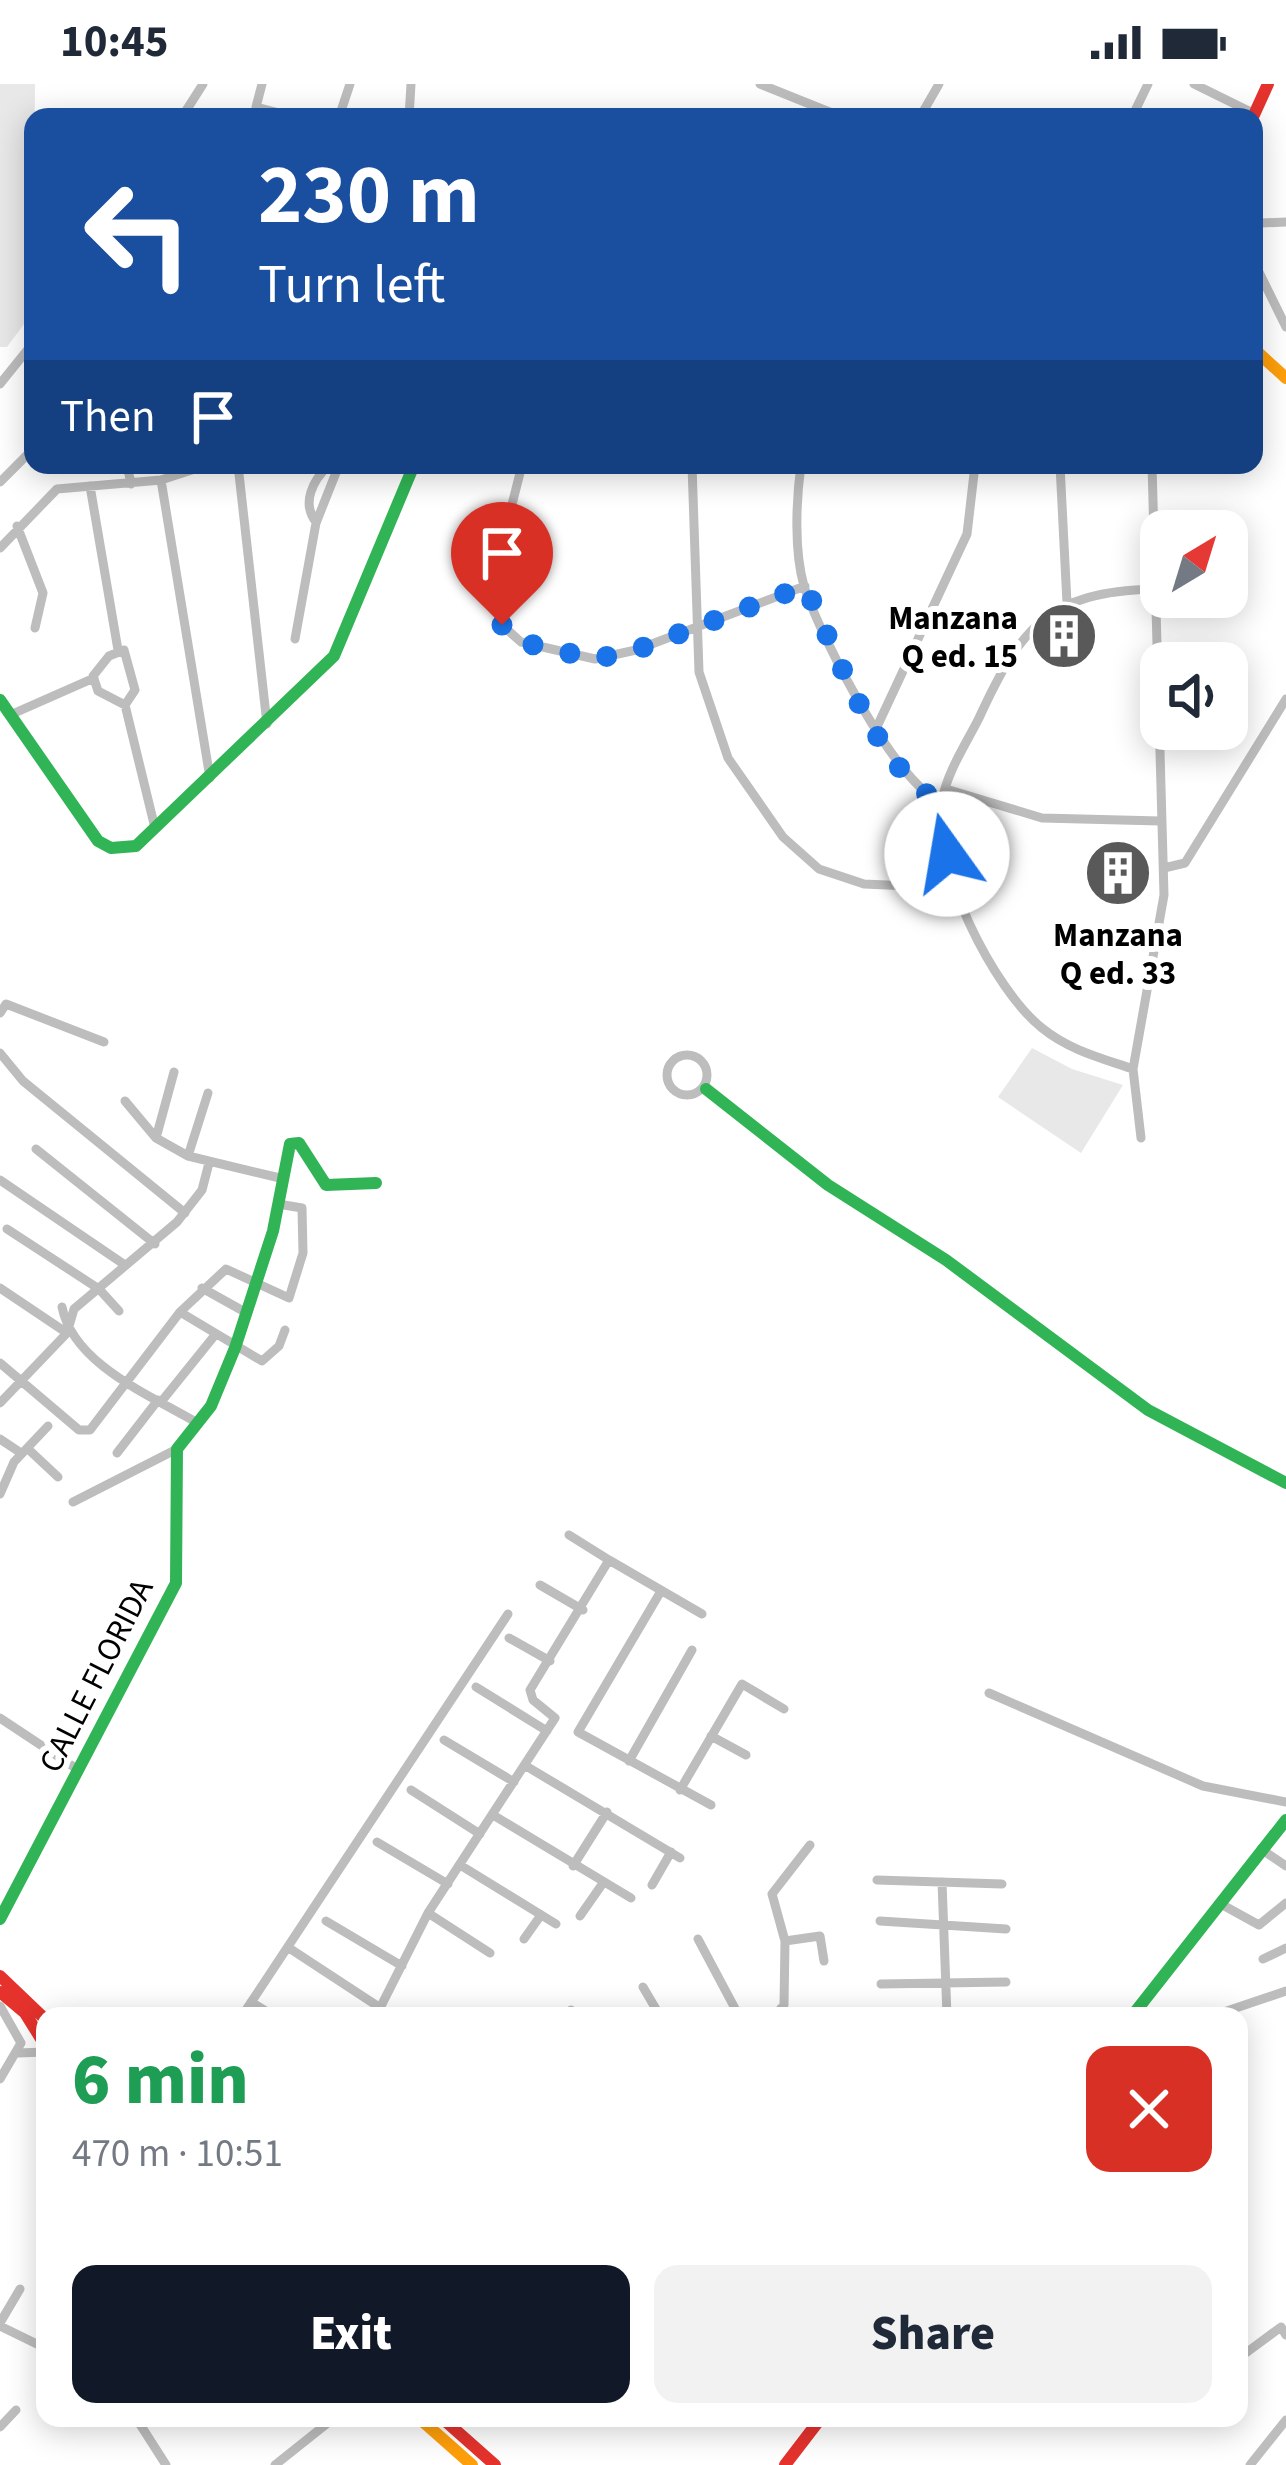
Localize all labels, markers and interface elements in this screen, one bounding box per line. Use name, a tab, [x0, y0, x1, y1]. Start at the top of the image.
text: 10:45	[60, 10, 169, 74]
text: 230 m	[258, 136, 480, 256]
icon: left	[60, 156, 216, 312]
text: Turn left	[258, 247, 445, 324]
icon: arrive	[180, 384, 246, 450]
text: Then	[60, 385, 156, 449]
pin	[451, 502, 553, 625]
north arrow	[1140, 510, 1248, 618]
map controls	[1140, 510, 1248, 750]
icon: arrive	[469, 520, 535, 586]
place label: Manzana Q ed. 15	[888, 595, 1018, 680]
building icon: Manzana Q ed. 15	[1029, 601, 1099, 671]
button: sound	[1140, 642, 1248, 750]
position arrow	[884, 791, 1010, 917]
building icon: Manzana Q ed. 33	[1083, 838, 1153, 908]
place label: Manzana Q ed. 33	[1053, 912, 1183, 997]
street label: CALLE FLORIDA	[27, 1571, 165, 1781]
text: 6 min	[72, 2029, 249, 2132]
button: close	[1086, 2046, 1212, 2172]
text: 470 m · 10:51	[72, 2126, 283, 2182]
button: Exit	[72, 2265, 630, 2403]
button: Share	[654, 2265, 1212, 2403]

